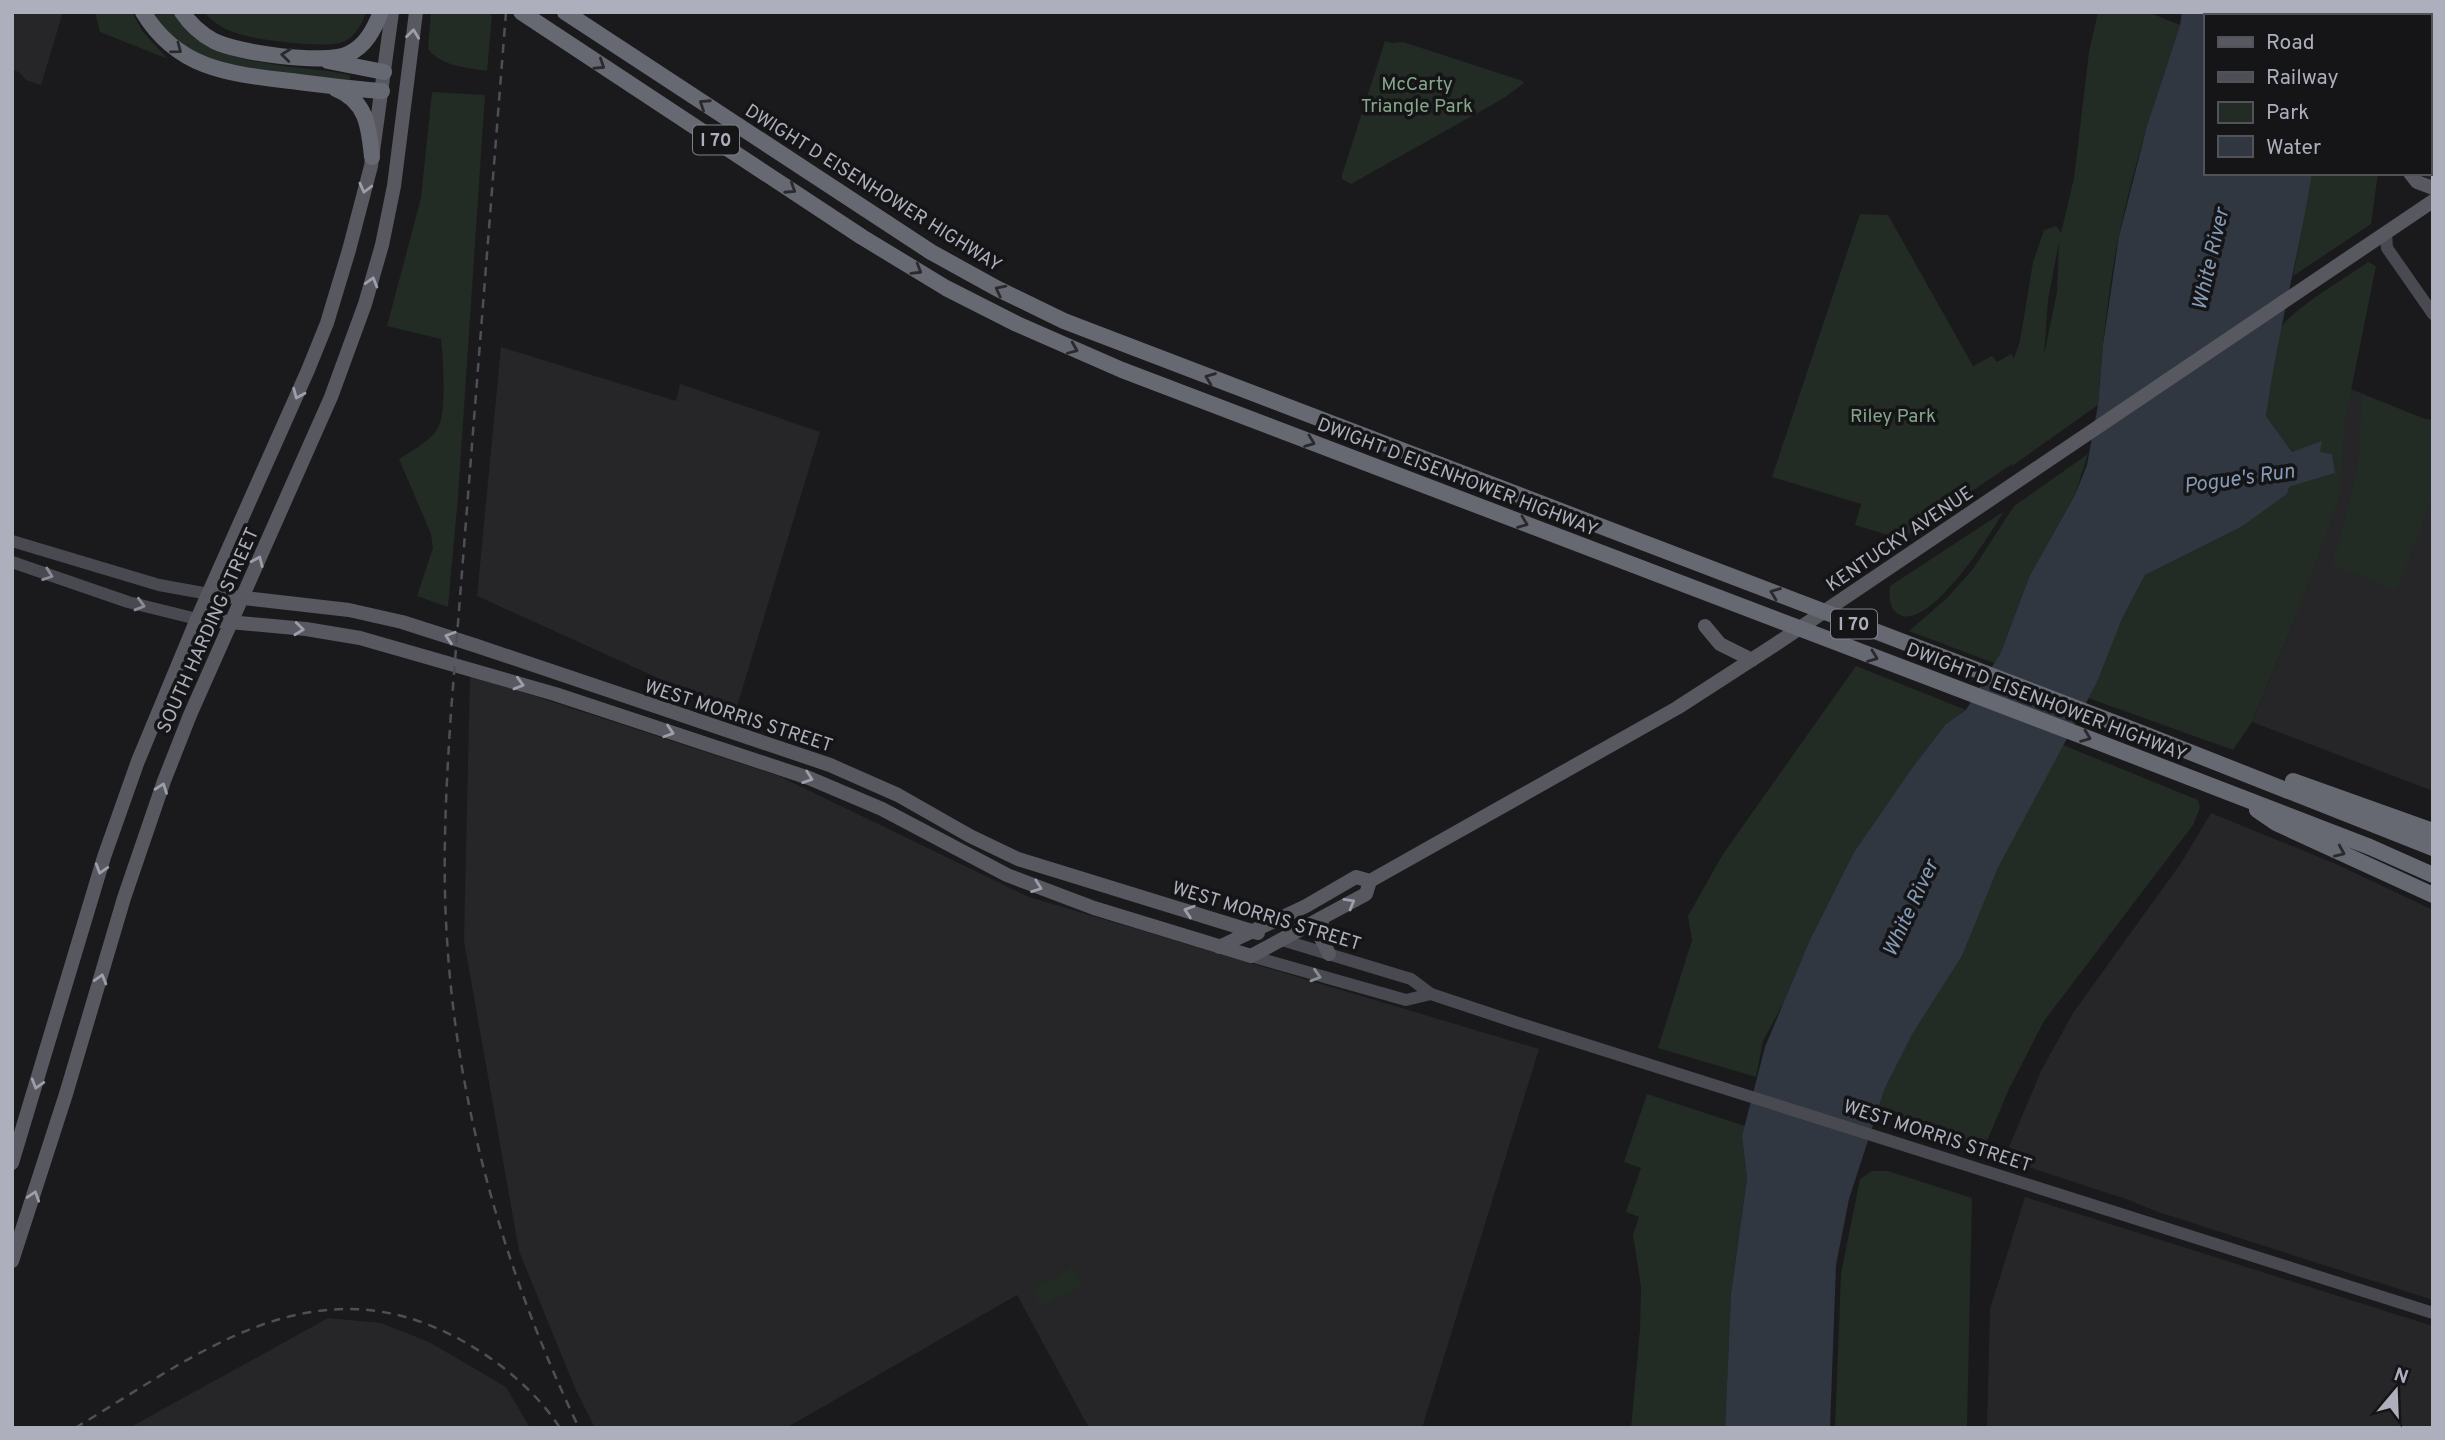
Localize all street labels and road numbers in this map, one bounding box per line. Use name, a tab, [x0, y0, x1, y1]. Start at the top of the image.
street label: DWIGHT D EISENHOWER HIGHWAY	[740, 99, 1006, 278]
road number: I 70	[693, 125, 739, 154]
street label: DWIGHT D EISENHOWER HIGHWAY	[1314, 413, 1601, 543]
street label: KENTUCKY AVENUE	[1822, 481, 1978, 598]
street label: SOUTH HARDING STREET	[153, 524, 265, 737]
road number: I 70	[1831, 610, 1877, 638]
street label: DWIGHT D EISENHOWER HIGHWAY	[1903, 638, 2190, 768]
street label: WEST MORRIS STREET	[641, 675, 836, 759]
street label: WEST MORRIS STREET	[1169, 877, 1364, 957]
street label: WEST MORRIS STREET	[1840, 1095, 2035, 1179]

